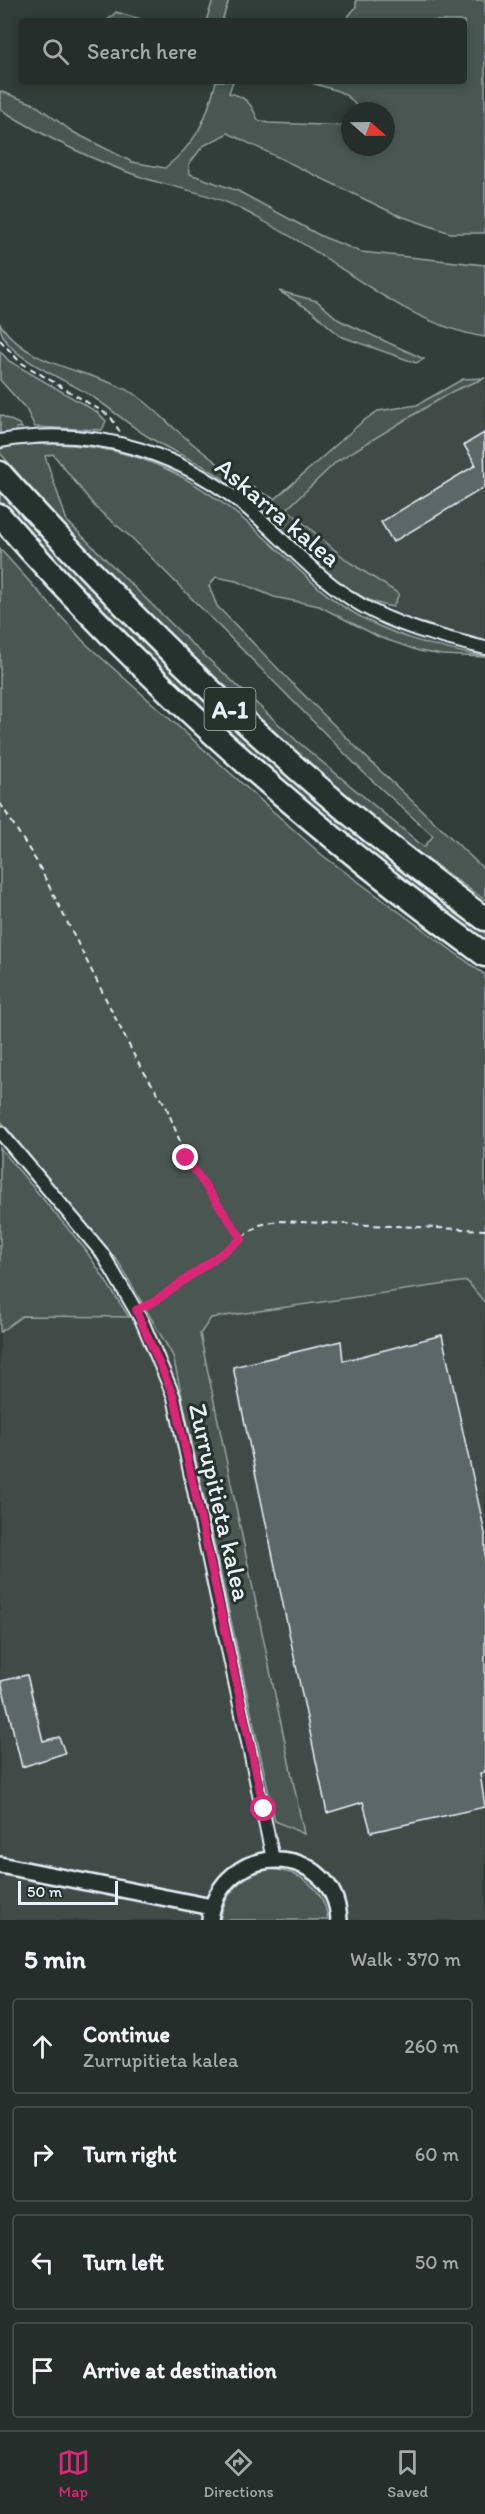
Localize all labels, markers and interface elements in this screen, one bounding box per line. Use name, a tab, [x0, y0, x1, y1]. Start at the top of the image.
search box	[18, 18, 467, 84]
icon: search	[39, 35, 72, 68]
text: Search here	[87, 38, 197, 65]
north arrow	[341, 102, 395, 156]
street label: Askarra kalea	[209, 450, 347, 574]
road number: A-1	[204, 688, 256, 730]
route end	[172, 1144, 198, 1170]
street label: Zurrupitieta kalea	[182, 1400, 258, 1604]
route start	[250, 1795, 276, 1821]
scale bar	[18, 1878, 118, 1906]
text: 50 m	[27, 1882, 62, 1901]
text: 5 min	[24, 1943, 86, 1975]
text: Walk · 370 m	[350, 1947, 461, 1971]
text: Continue	[83, 2021, 170, 2048]
icon: ahead	[26, 2030, 59, 2063]
text: 260 m	[404, 2034, 459, 2058]
text: Zurrupitieta kalea	[83, 2048, 238, 2072]
icon: right	[26, 2138, 59, 2171]
text: Turn right	[83, 2141, 177, 2168]
text: 60 m	[415, 2142, 459, 2166]
icon: left	[26, 2246, 59, 2279]
text: Turn left	[83, 2249, 164, 2276]
text: 50 m	[415, 2250, 459, 2274]
icon: arrive	[26, 2354, 59, 2387]
text: Arrive at destination	[83, 2357, 277, 2384]
tab: Map	[57, 2446, 90, 2501]
tab: Directions	[203, 2446, 274, 2501]
tab: Saved	[387, 2446, 428, 2501]

